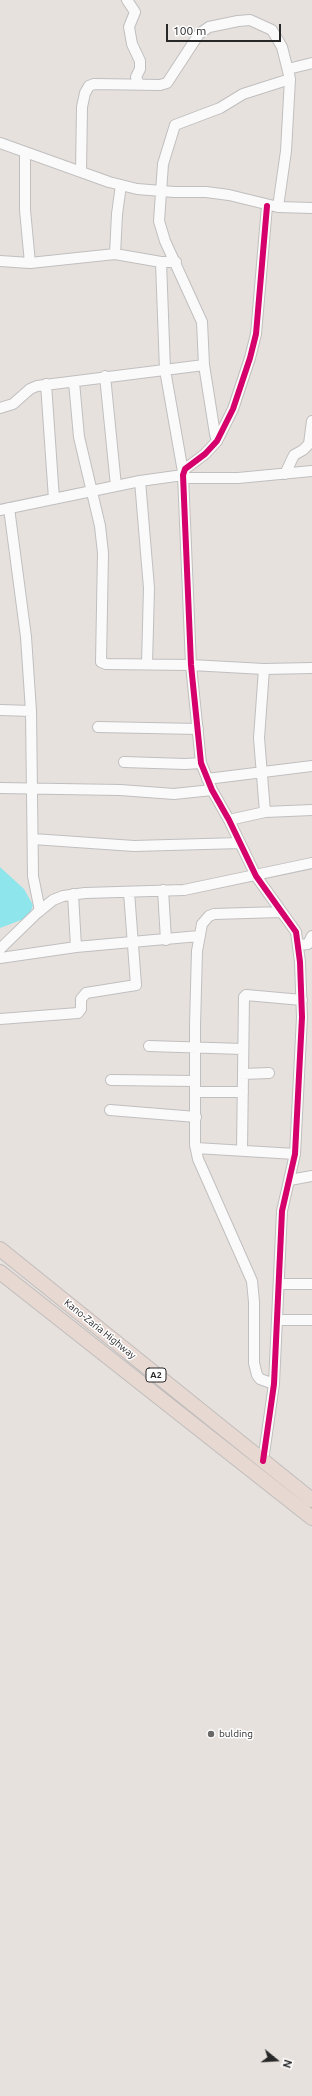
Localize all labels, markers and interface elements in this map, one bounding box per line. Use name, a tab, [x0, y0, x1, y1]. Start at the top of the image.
scale bar	[168, 16, 283, 42]
text: 100 m	[173, 24, 206, 37]
street label: Kano-Zaria Highway	[62, 1296, 138, 1362]
road number: A2	[146, 1368, 166, 1382]
place label: bulding	[219, 1728, 253, 1740]
marker: bulding	[206, 1729, 216, 1739]
north arrow	[256, 2040, 296, 2080]
text: N	[280, 2058, 294, 2069]

